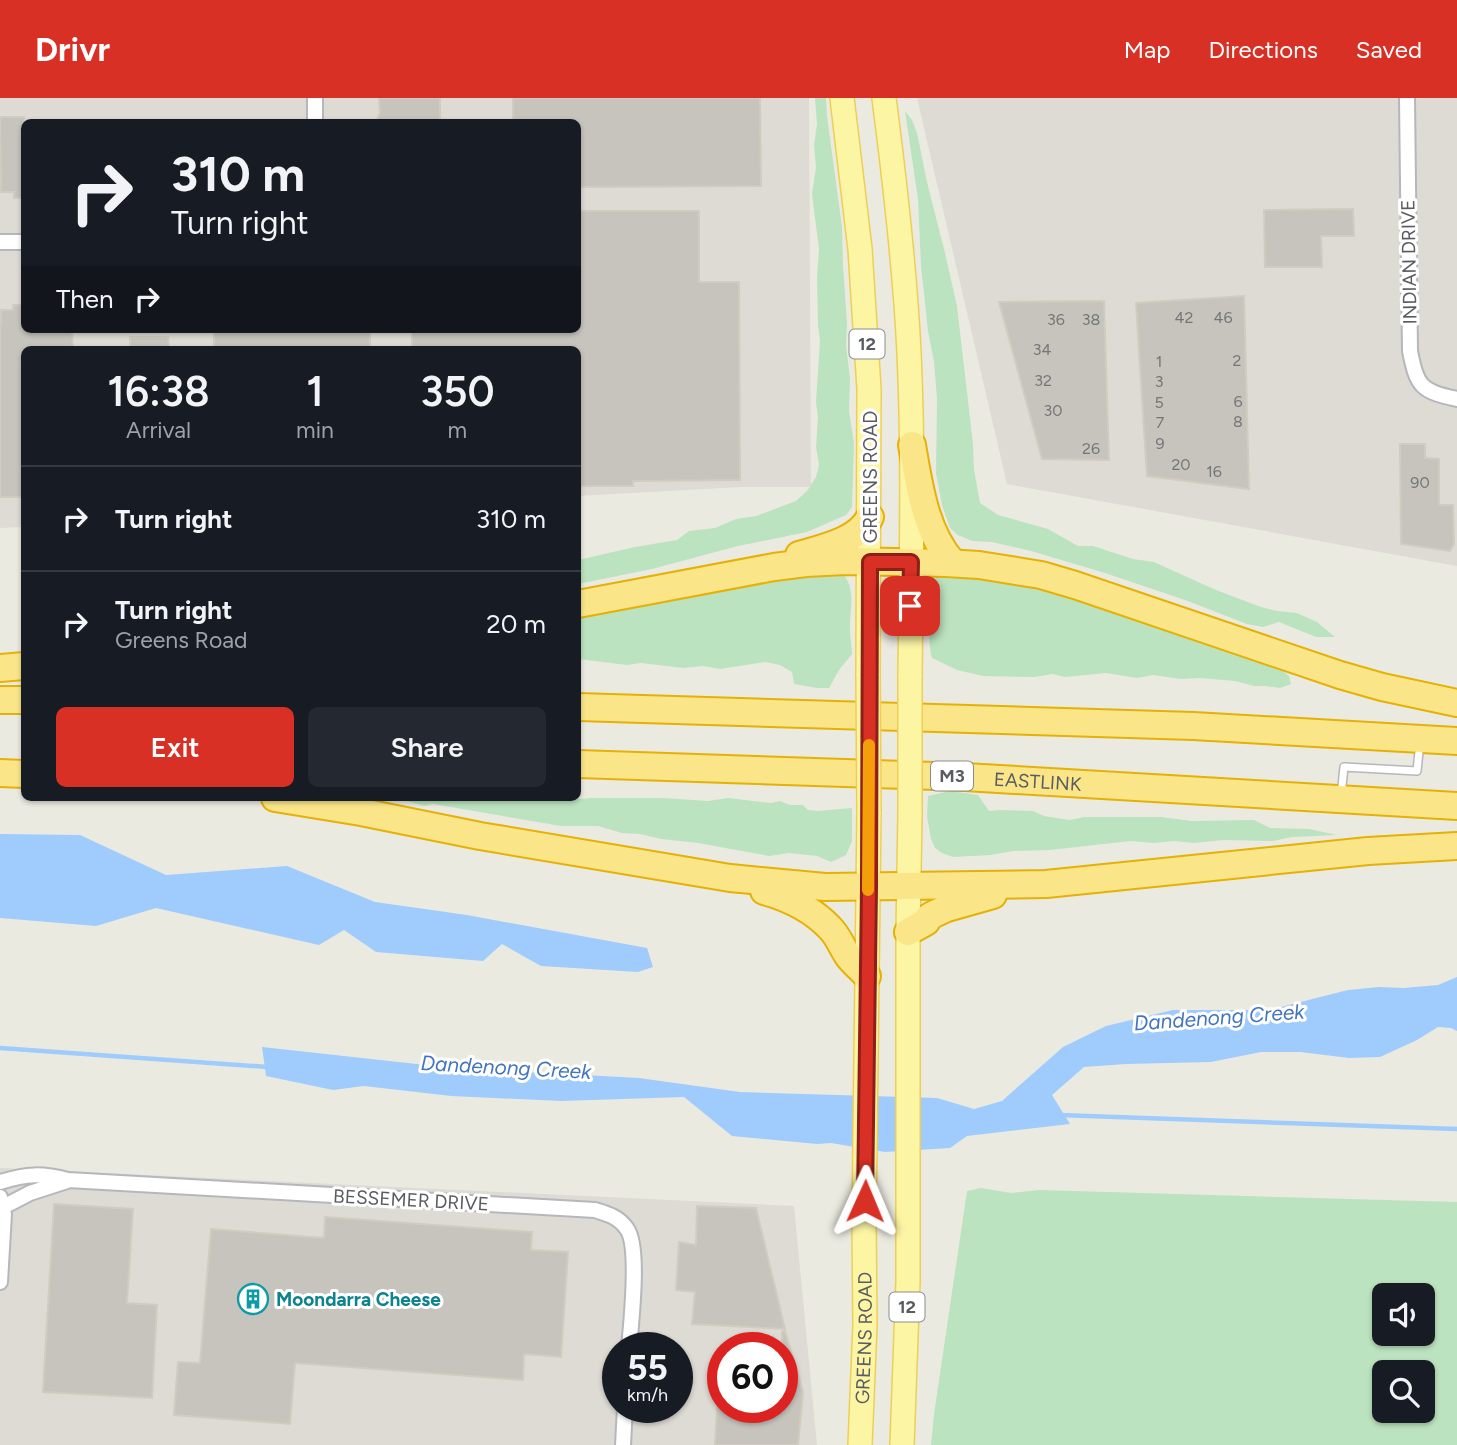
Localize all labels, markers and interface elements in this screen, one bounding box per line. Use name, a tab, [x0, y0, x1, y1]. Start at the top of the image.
text: Drivr	[35, 30, 110, 69]
text: Map	[1124, 35, 1170, 64]
text: Directions	[1208, 35, 1318, 64]
text: Saved	[1356, 35, 1422, 64]
text: 310 m	[171, 144, 305, 203]
icon: right	[56, 147, 147, 238]
street label: INDIAN DRIVE	[1396, 199, 1422, 325]
text: Turn right	[171, 204, 309, 242]
icon: right	[128, 280, 166, 318]
text: Then	[56, 283, 114, 315]
house number: 42	[1175, 308, 1193, 327]
house number: 46	[1214, 308, 1233, 327]
house number: 36	[1047, 310, 1065, 329]
house number: 38	[1082, 310, 1100, 329]
road number: 12	[850, 330, 884, 358]
house number: 34	[1033, 340, 1051, 359]
house number: 2	[1233, 351, 1241, 370]
house number: 1	[1156, 352, 1162, 371]
text: 16:38	[107, 366, 210, 417]
text: 1	[306, 366, 324, 417]
text: 350	[420, 366, 495, 417]
house number: 32	[1034, 371, 1052, 390]
house number: 3	[1155, 372, 1163, 391]
house number: 6	[1233, 392, 1243, 411]
house number: 5	[1154, 393, 1164, 412]
house number: 30	[1044, 401, 1062, 420]
street label: GREENS ROAD	[859, 411, 882, 543]
house number: 8	[1233, 412, 1243, 431]
house number: 7	[1156, 413, 1165, 432]
text: Arrival	[126, 416, 191, 444]
text: min	[296, 416, 334, 444]
text: m	[448, 416, 467, 444]
house number: 9	[1155, 434, 1165, 453]
house number: 26	[1082, 439, 1100, 458]
house number: 20	[1171, 455, 1191, 474]
house number: 16	[1206, 462, 1222, 481]
house number: 90	[1410, 473, 1430, 492]
icon: right	[56, 500, 94, 538]
text: Turn right	[115, 503, 232, 535]
text: 310 m	[476, 503, 546, 535]
pin	[880, 576, 940, 636]
icon: arrive	[891, 587, 929, 625]
text: Turn right	[115, 594, 232, 626]
icon: right	[56, 605, 94, 643]
text: 20 m	[486, 608, 546, 640]
text: Greens Road	[115, 626, 248, 654]
button: Exit	[56, 707, 294, 787]
button: Share	[308, 707, 546, 787]
road number: M3	[931, 762, 973, 790]
street label: EASTLINK	[993, 767, 1082, 795]
water label: Dandenong Creek	[1133, 999, 1306, 1035]
water label: Dandenong Creek	[420, 1050, 593, 1084]
position arrow	[828, 1164, 902, 1238]
street label: BESSEMER DRIVE	[333, 1184, 489, 1216]
street label: GREENS ROAD	[850, 1272, 877, 1405]
building icon: Moondarra Cheese	[236, 1282, 270, 1316]
map controls	[1372, 1283, 1435, 1423]
button: sound	[1372, 1283, 1435, 1346]
place label: Moondarra Cheese	[276, 1288, 441, 1311]
road number: 12	[890, 1292, 925, 1322]
speed limit sign: 60	[707, 1332, 798, 1423]
text: 55	[627, 1347, 668, 1389]
button: search	[1372, 1360, 1435, 1423]
text: km/h	[627, 1384, 668, 1406]

